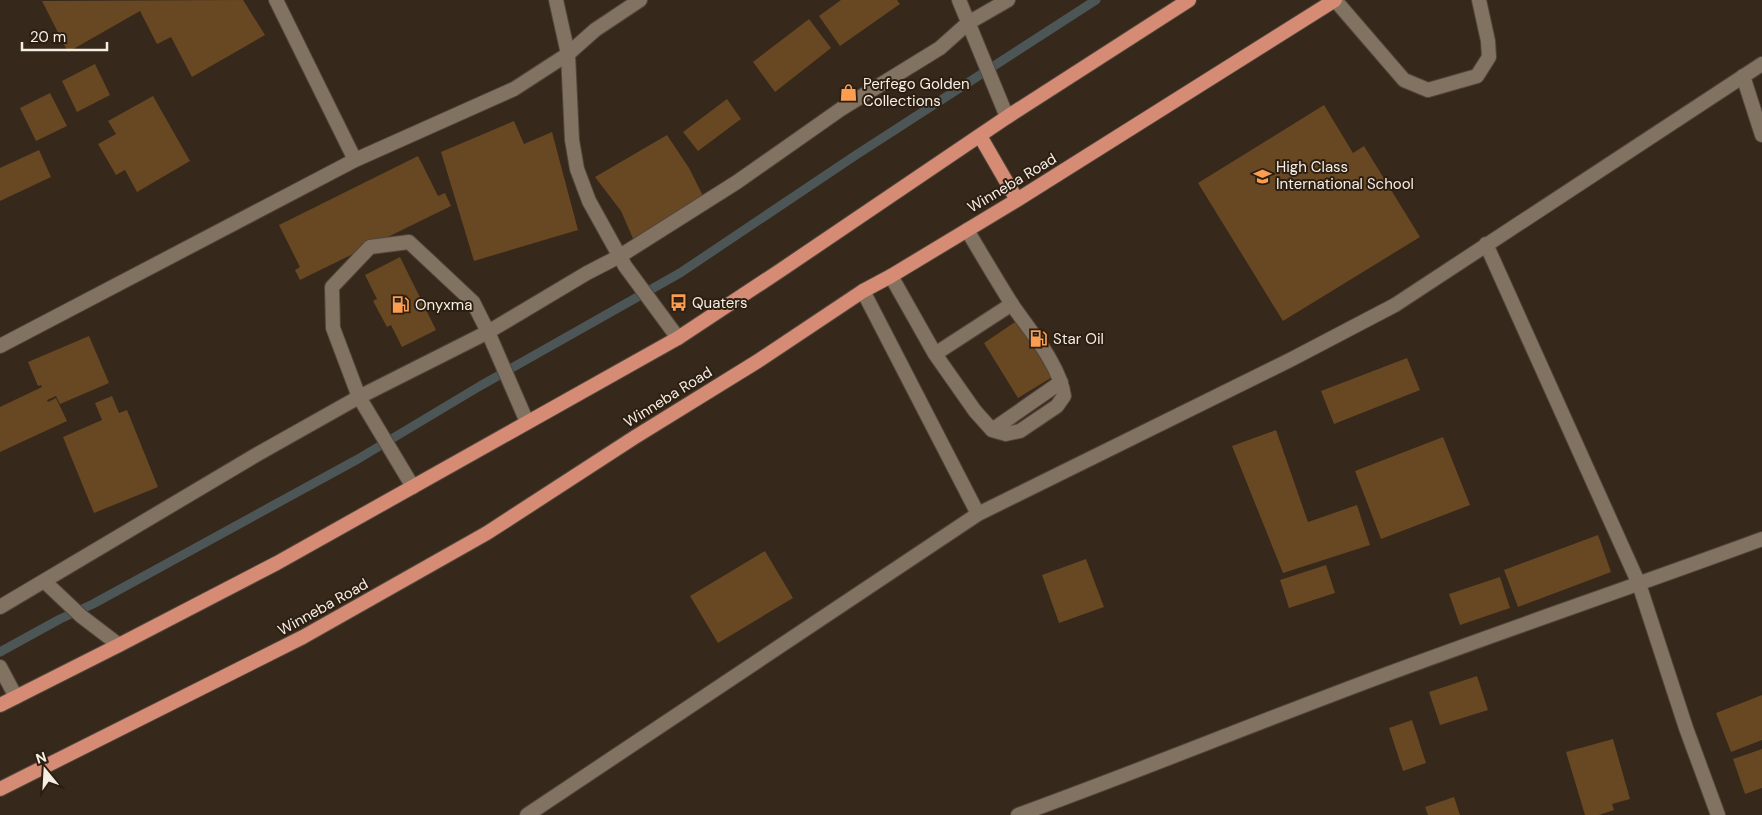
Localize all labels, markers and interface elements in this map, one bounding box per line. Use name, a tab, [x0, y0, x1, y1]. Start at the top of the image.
scale bar	[22, 20, 108, 52]
text: 20 m	[30, 27, 66, 47]
place label: Perfego Golden Collections	[863, 74, 970, 111]
shop icon: Perfego Golden Collections	[839, 83, 859, 103]
street label: Winneba Road	[964, 149, 1060, 217]
place label: High Class International School	[1276, 157, 1414, 194]
school or university icon: High Class International School	[1252, 166, 1272, 186]
bus stop icon: Quaters	[668, 293, 688, 313]
place label: Quaters	[692, 293, 747, 313]
fuel station icon: Onyxma	[391, 295, 411, 315]
place label: Onyxma	[415, 295, 472, 315]
fuel station icon: Star Oil	[1029, 329, 1049, 349]
place label: Star Oil	[1053, 329, 1104, 349]
street label: Winneba Road	[620, 362, 716, 432]
street label: Winneba Road	[274, 574, 372, 640]
north arrow	[20, 745, 70, 795]
text: N	[33, 747, 49, 768]

